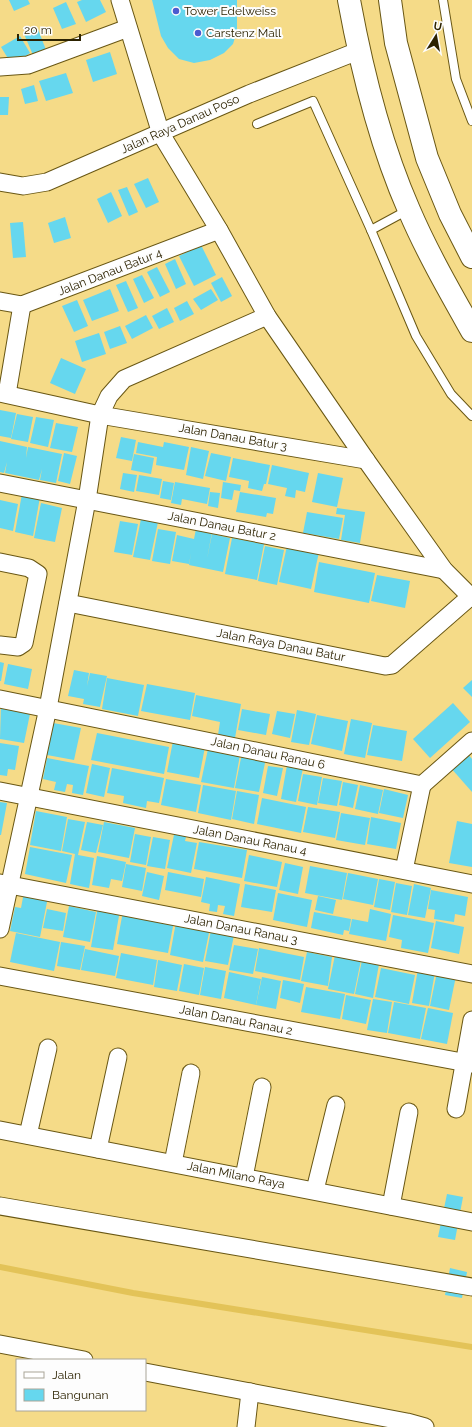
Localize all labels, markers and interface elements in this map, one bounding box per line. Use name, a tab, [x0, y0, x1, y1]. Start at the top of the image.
place label: Tower Edelweiss	[184, 4, 276, 18]
marker: Tower Edelweiss	[171, 6, 181, 16]
scale bar	[18, 16, 80, 42]
north arrow	[416, 16, 456, 56]
text: U	[433, 20, 443, 34]
text: 20 m	[24, 23, 52, 37]
place label: Carstenz Mall	[206, 26, 282, 40]
marker: Carstenz Mall	[193, 28, 203, 38]
street label: Jalan Raya Danau Poso	[119, 92, 241, 156]
street label: Jalan Danau Batur 4	[56, 246, 164, 298]
street label: Jalan Danau Batur 3	[178, 421, 288, 453]
street label: Jalan Danau Batur 2	[167, 509, 277, 543]
street label: Jalan Raya Danau Batur	[215, 626, 347, 664]
street label: Jalan Danau Ranau 6	[210, 734, 326, 772]
street label: Jalan Danau Ranau 4	[192, 822, 308, 858]
street label: Jalan Danau Ranau 3	[183, 911, 299, 947]
street label: Jalan Danau Ranau 2	[178, 1002, 294, 1038]
street label: Jalan Milano Raya	[186, 1159, 286, 1191]
legend	[16, 1359, 146, 1411]
text: Jalan	[52, 1368, 81, 1382]
text: Bangunan	[52, 1388, 109, 1402]

